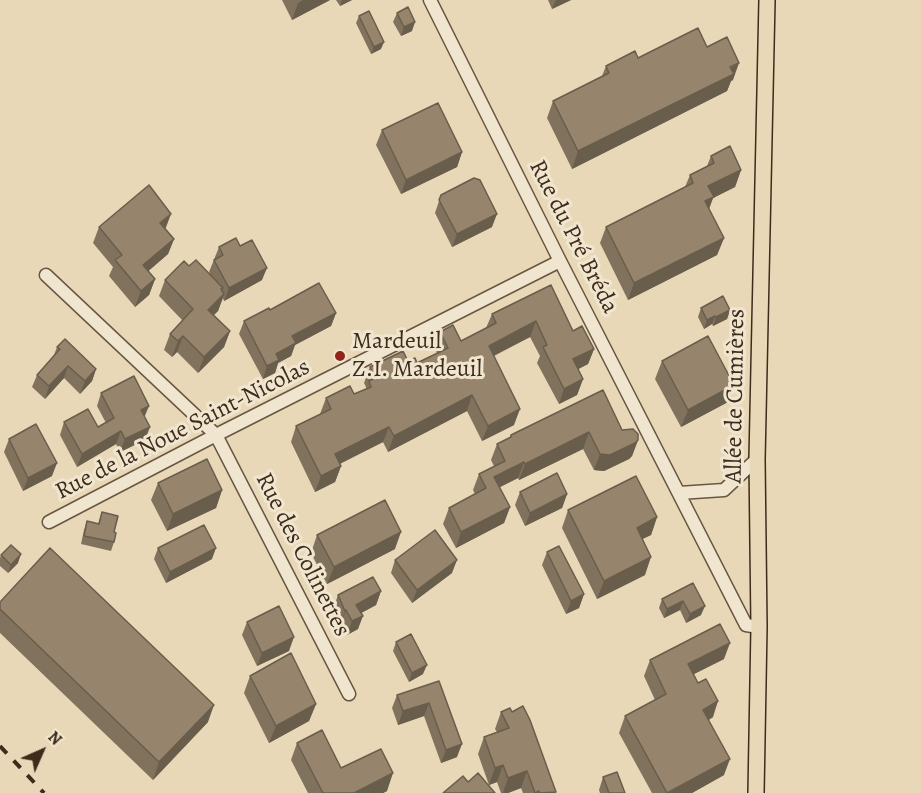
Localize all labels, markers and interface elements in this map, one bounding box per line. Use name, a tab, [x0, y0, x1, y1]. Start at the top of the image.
street label: Rue du Pré Bréda	[522, 155, 624, 319]
street label: Allée de Cumières	[720, 308, 752, 484]
place label: Mardeuil Z.I. Mardeuil	[352, 328, 482, 384]
marker: Mardeuil Z.I. Mardeuil	[333, 349, 347, 363]
street label: Rue de la Noue Saint-Nicolas	[51, 353, 315, 507]
street label: Rue des Colinettes	[248, 468, 356, 642]
north arrow	[12, 721, 72, 781]
text: N	[43, 726, 67, 750]

